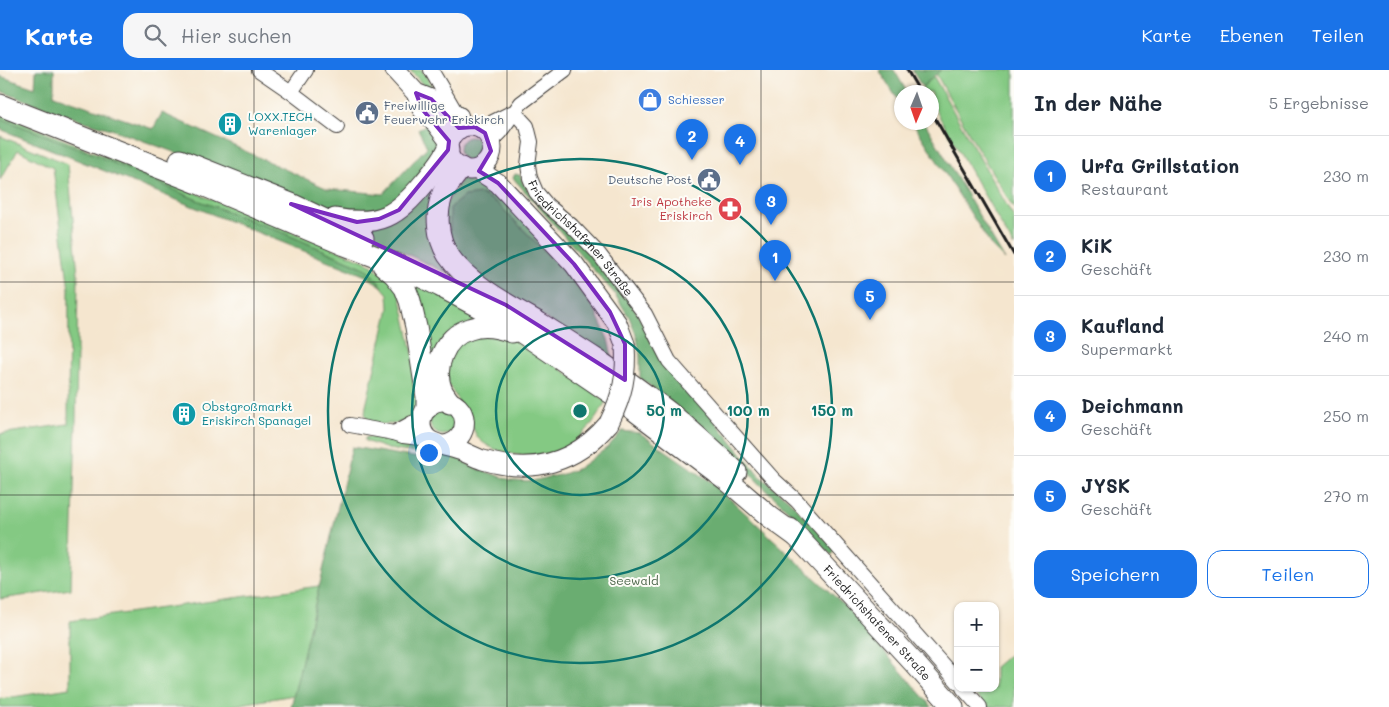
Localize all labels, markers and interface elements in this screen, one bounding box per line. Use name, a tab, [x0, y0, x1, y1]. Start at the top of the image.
search box	[123, 13, 473, 58]
text: Karte	[25, 20, 93, 51]
icon: search	[141, 21, 169, 49]
text: Hier suchen	[181, 23, 292, 48]
text: Karte	[1141, 23, 1192, 47]
text: Ebenen	[1220, 23, 1284, 47]
text: Teilen	[1312, 23, 1364, 47]
north arrow	[894, 85, 939, 130]
shop icon: Schiesser	[637, 87, 663, 113]
text: In der Nähe	[1034, 89, 1162, 116]
place label: Schiesser	[668, 91, 725, 107]
text: 5 Ergebnisse	[1269, 92, 1369, 113]
place label: Freiwillige Feuerwehr Eriskirch	[384, 97, 504, 127]
public building icon: Freiwillige Feuerwehr Eriskirch	[354, 100, 380, 126]
place label: LOXX.TECH Warenlager	[248, 108, 317, 138]
building icon: LOXX.TECH Warenlager	[217, 111, 243, 137]
pin: 2	[676, 119, 708, 160]
pin: 4	[724, 124, 756, 165]
text: Urfa Grillstation	[1081, 153, 1239, 178]
text: 1	[1046, 165, 1054, 186]
text: 230 m	[1323, 165, 1369, 186]
public building icon: Deutsche Post	[696, 167, 722, 193]
place label: Deutsche Post	[608, 171, 692, 187]
street label: Friedrichshafener Straße	[525, 177, 637, 299]
text: Restaurant	[1081, 178, 1169, 199]
pin: 3	[755, 184, 787, 225]
place label: Iris Apotheke Eriskirch	[631, 193, 712, 223]
pharmacy icon: Iris Apotheke Eriskirch	[717, 196, 743, 222]
text: KiK	[1081, 233, 1112, 258]
pin: 1	[759, 240, 791, 281]
text: 2	[1046, 245, 1054, 266]
text: 230 m	[1323, 245, 1369, 266]
text: Geschäft	[1081, 258, 1152, 279]
pin: 5	[854, 279, 886, 320]
text: Kaufland	[1081, 313, 1164, 338]
text: 3	[1045, 325, 1055, 346]
text: 240 m	[1323, 325, 1369, 346]
text: Supermarkt	[1081, 338, 1173, 359]
text: Deichmann	[1081, 393, 1183, 418]
place label: Obstgroßmarkt Eriskirch Spanagel	[202, 398, 311, 428]
text: 50 m	[646, 400, 682, 420]
text: 100 m	[726, 400, 770, 420]
text: 150 m	[811, 400, 853, 420]
building icon: Obstgroßmarkt Eriskirch Spanagel	[171, 401, 197, 427]
centre of rings	[571, 402, 589, 420]
text: 4	[1045, 405, 1055, 426]
text: 250 m	[1323, 405, 1369, 426]
text: Geschäft	[1081, 418, 1152, 439]
your location	[416, 440, 442, 466]
text: JYSK	[1081, 473, 1130, 498]
text: 5	[1045, 485, 1055, 506]
text: 270 m	[1323, 485, 1369, 506]
text: Geschäft	[1081, 498, 1152, 519]
button: Speichern	[1034, 550, 1197, 598]
button: Teilen	[1207, 550, 1369, 598]
street label: Friedrichshafener Straße	[820, 561, 935, 684]
park label: Seewald	[609, 572, 659, 588]
map controls	[954, 602, 999, 692]
button: +	[954, 602, 999, 647]
button: −	[954, 647, 999, 692]

